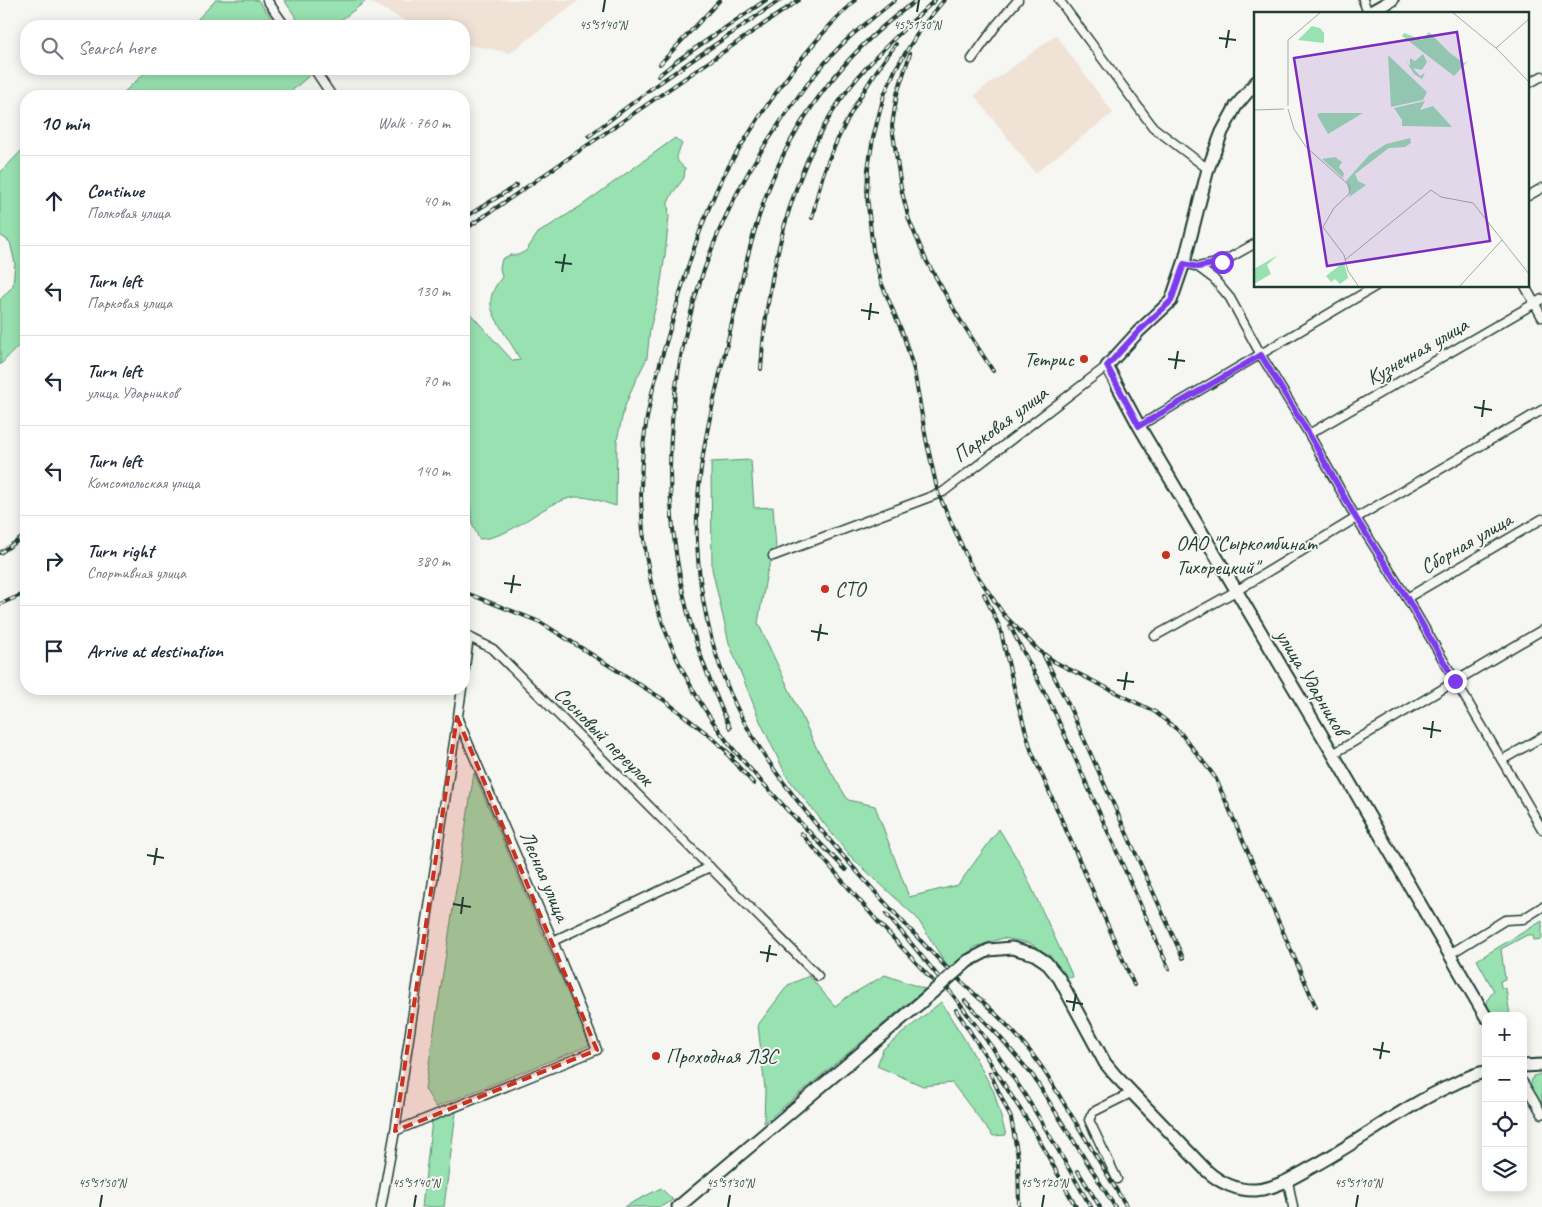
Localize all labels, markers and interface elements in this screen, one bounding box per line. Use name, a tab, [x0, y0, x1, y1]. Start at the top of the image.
inset map	[1254, 12, 1530, 288]
text: 45°51'40"N	[579, 17, 628, 33]
text: 45°51'30"N	[893, 17, 942, 33]
search box	[20, 20, 470, 75]
icon: search	[38, 34, 66, 62]
text: Search here	[78, 36, 155, 60]
text: 10 min	[40, 110, 90, 136]
text: Walk · 760 m	[378, 113, 450, 133]
text: Continue	[87, 179, 144, 203]
icon: ahead	[40, 187, 68, 215]
text: 40 m	[423, 191, 450, 211]
text: Полковая улица	[87, 203, 170, 223]
route start	[1211, 251, 1234, 274]
text: Turn left	[87, 269, 142, 293]
icon: left	[40, 277, 68, 305]
text: 130 m	[416, 281, 450, 301]
text: Парковая улица	[87, 293, 172, 313]
street label: Кузнечная улица	[1361, 311, 1475, 391]
place label: Тетрис	[1024, 346, 1075, 372]
marker: Тетрис	[1078, 353, 1090, 365]
text: Turn left	[87, 359, 142, 383]
icon: left	[40, 367, 68, 395]
text: 70 m	[423, 371, 450, 391]
street label: Парковая улица	[948, 379, 1054, 468]
text: улица Ударников	[87, 383, 178, 403]
text: Turn left	[87, 449, 142, 473]
icon: left	[40, 457, 68, 485]
text: 140 m	[416, 461, 450, 481]
text: Комсомольская улица	[87, 473, 200, 493]
street label: Сборная улица	[1415, 505, 1519, 580]
place label: ОАО "Сыркомбинат Тихорецкий"	[1176, 530, 1318, 580]
text: Turn right	[87, 539, 154, 563]
icon: right	[40, 547, 68, 575]
marker: ОАО "Сыркомбинат Тихорецкий"	[1160, 549, 1172, 561]
text: 380 m	[416, 551, 450, 571]
text: Спортивная улица	[87, 563, 186, 583]
place label: СТО	[835, 576, 868, 602]
marker: СТО	[819, 583, 831, 595]
street label: улица Ударников	[1269, 622, 1356, 744]
icon: arrive	[40, 637, 68, 665]
text: Arrive at destination	[87, 639, 223, 663]
route end	[1444, 670, 1467, 693]
street label: Сосновый переулок	[549, 681, 661, 793]
street label: Лесная улица	[514, 827, 577, 927]
map controls	[1482, 1012, 1527, 1192]
button: +	[1482, 1012, 1527, 1057]
place label: Проходная ЛЗС	[666, 1043, 780, 1069]
marker: Проходная ЛЗС	[650, 1050, 662, 1062]
button: −	[1482, 1057, 1527, 1102]
button: locate	[1482, 1102, 1527, 1147]
button: layers	[1482, 1147, 1527, 1192]
text: 45°51'50"N	[78, 1175, 127, 1191]
text: 45°51'40"N	[392, 1175, 441, 1191]
text: 45°51'30"N	[706, 1175, 755, 1191]
text: 45°51'20"N	[1020, 1175, 1069, 1191]
text: 45°51'10"N	[1334, 1175, 1383, 1191]

